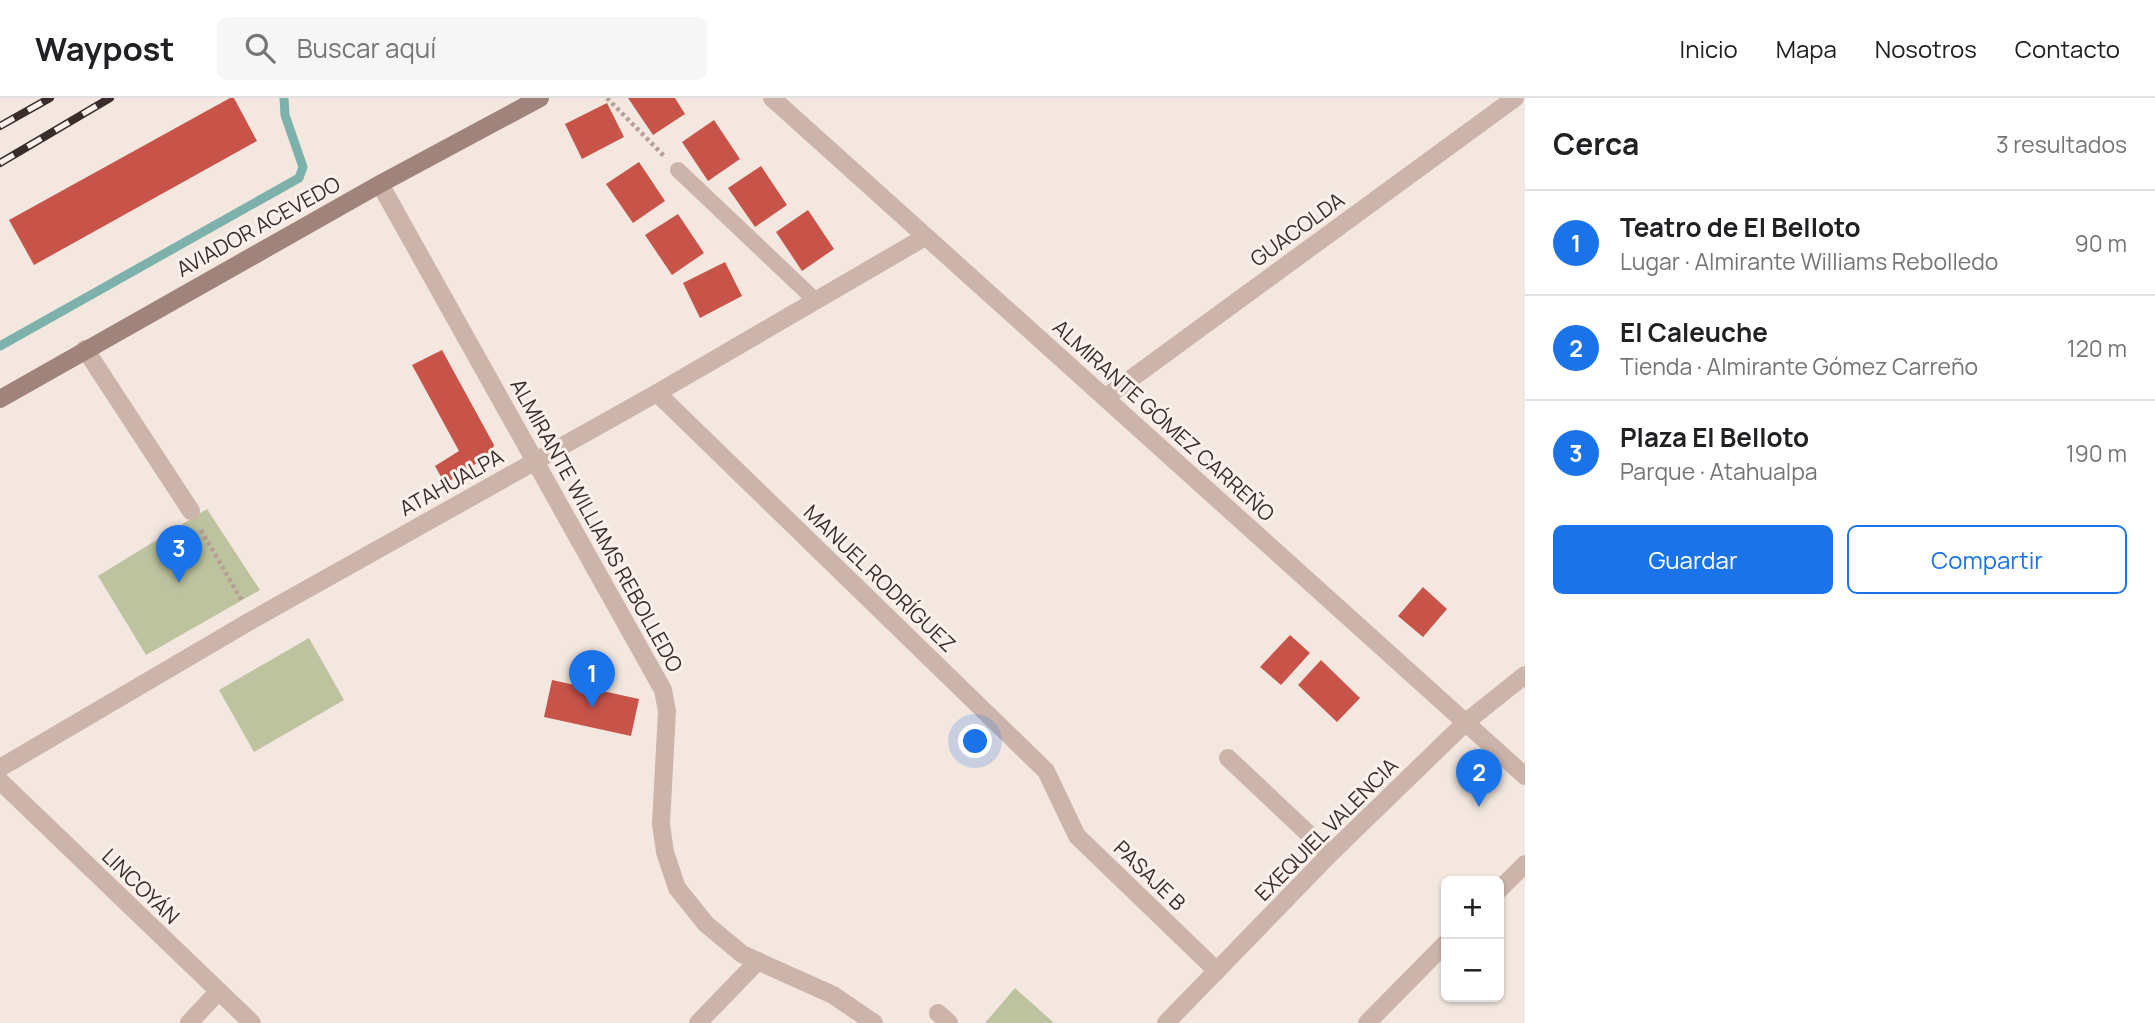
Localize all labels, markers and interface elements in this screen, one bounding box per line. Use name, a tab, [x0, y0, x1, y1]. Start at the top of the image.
search box	[217, 17, 707, 80]
text: Waypost	[35, 26, 175, 71]
icon: search	[241, 29, 279, 67]
text: Buscar aquí	[297, 30, 436, 66]
text: Inicio	[1680, 32, 1738, 65]
text: Mapa	[1776, 32, 1837, 65]
text: Nosotros	[1875, 32, 1977, 65]
text: Contacto	[2015, 32, 2120, 65]
text: Cerca	[1553, 123, 1639, 164]
text: 3 resultados	[1996, 128, 2127, 160]
street label: AVIADOR ACEVEDO	[171, 169, 345, 283]
street label: GUACOLDA	[1244, 185, 1350, 273]
text: Teatro de El Belloto	[1620, 209, 1861, 245]
text: 1	[1571, 227, 1581, 259]
text: 90 m	[2075, 227, 2127, 259]
text: Lugar · Almirante Williams Rebolledo	[1620, 245, 1998, 277]
street label: ALMIRANTE GÓMEZ CARREÑO	[1047, 313, 1281, 527]
text: El Caleuche	[1620, 314, 1768, 350]
text: 2	[1569, 332, 1583, 364]
text: 120 m	[2067, 332, 2127, 364]
text: Tienda · Almirante Gómez Carreño	[1620, 350, 1978, 382]
street label: ALMIRANTE WILLIAMS REBOLLEDO	[504, 373, 690, 677]
text: Plaza El Belloto	[1620, 419, 1809, 455]
text: 3	[1569, 437, 1583, 469]
text: 190 m	[2066, 437, 2127, 469]
street label: ATAHUALPA	[394, 442, 508, 522]
text: Parque · Atahualpa	[1620, 455, 1818, 487]
street label: MANUEL RODRÍGUEZ	[798, 498, 962, 658]
pin: 3	[156, 525, 202, 583]
button: Guardar	[1553, 525, 1833, 594]
button: Compartir	[1847, 525, 2127, 594]
pin: 1	[569, 650, 615, 708]
your location	[958, 724, 992, 758]
pin: 2	[1456, 749, 1502, 807]
street label: EXEQUIEL VALENCIA	[1248, 751, 1404, 907]
street label: PASAJE B	[1108, 834, 1192, 916]
street label: LINCOYÁN	[96, 842, 186, 930]
map controls	[1441, 876, 1504, 1002]
button: +	[1441, 876, 1504, 939]
button: −	[1441, 939, 1504, 1002]

